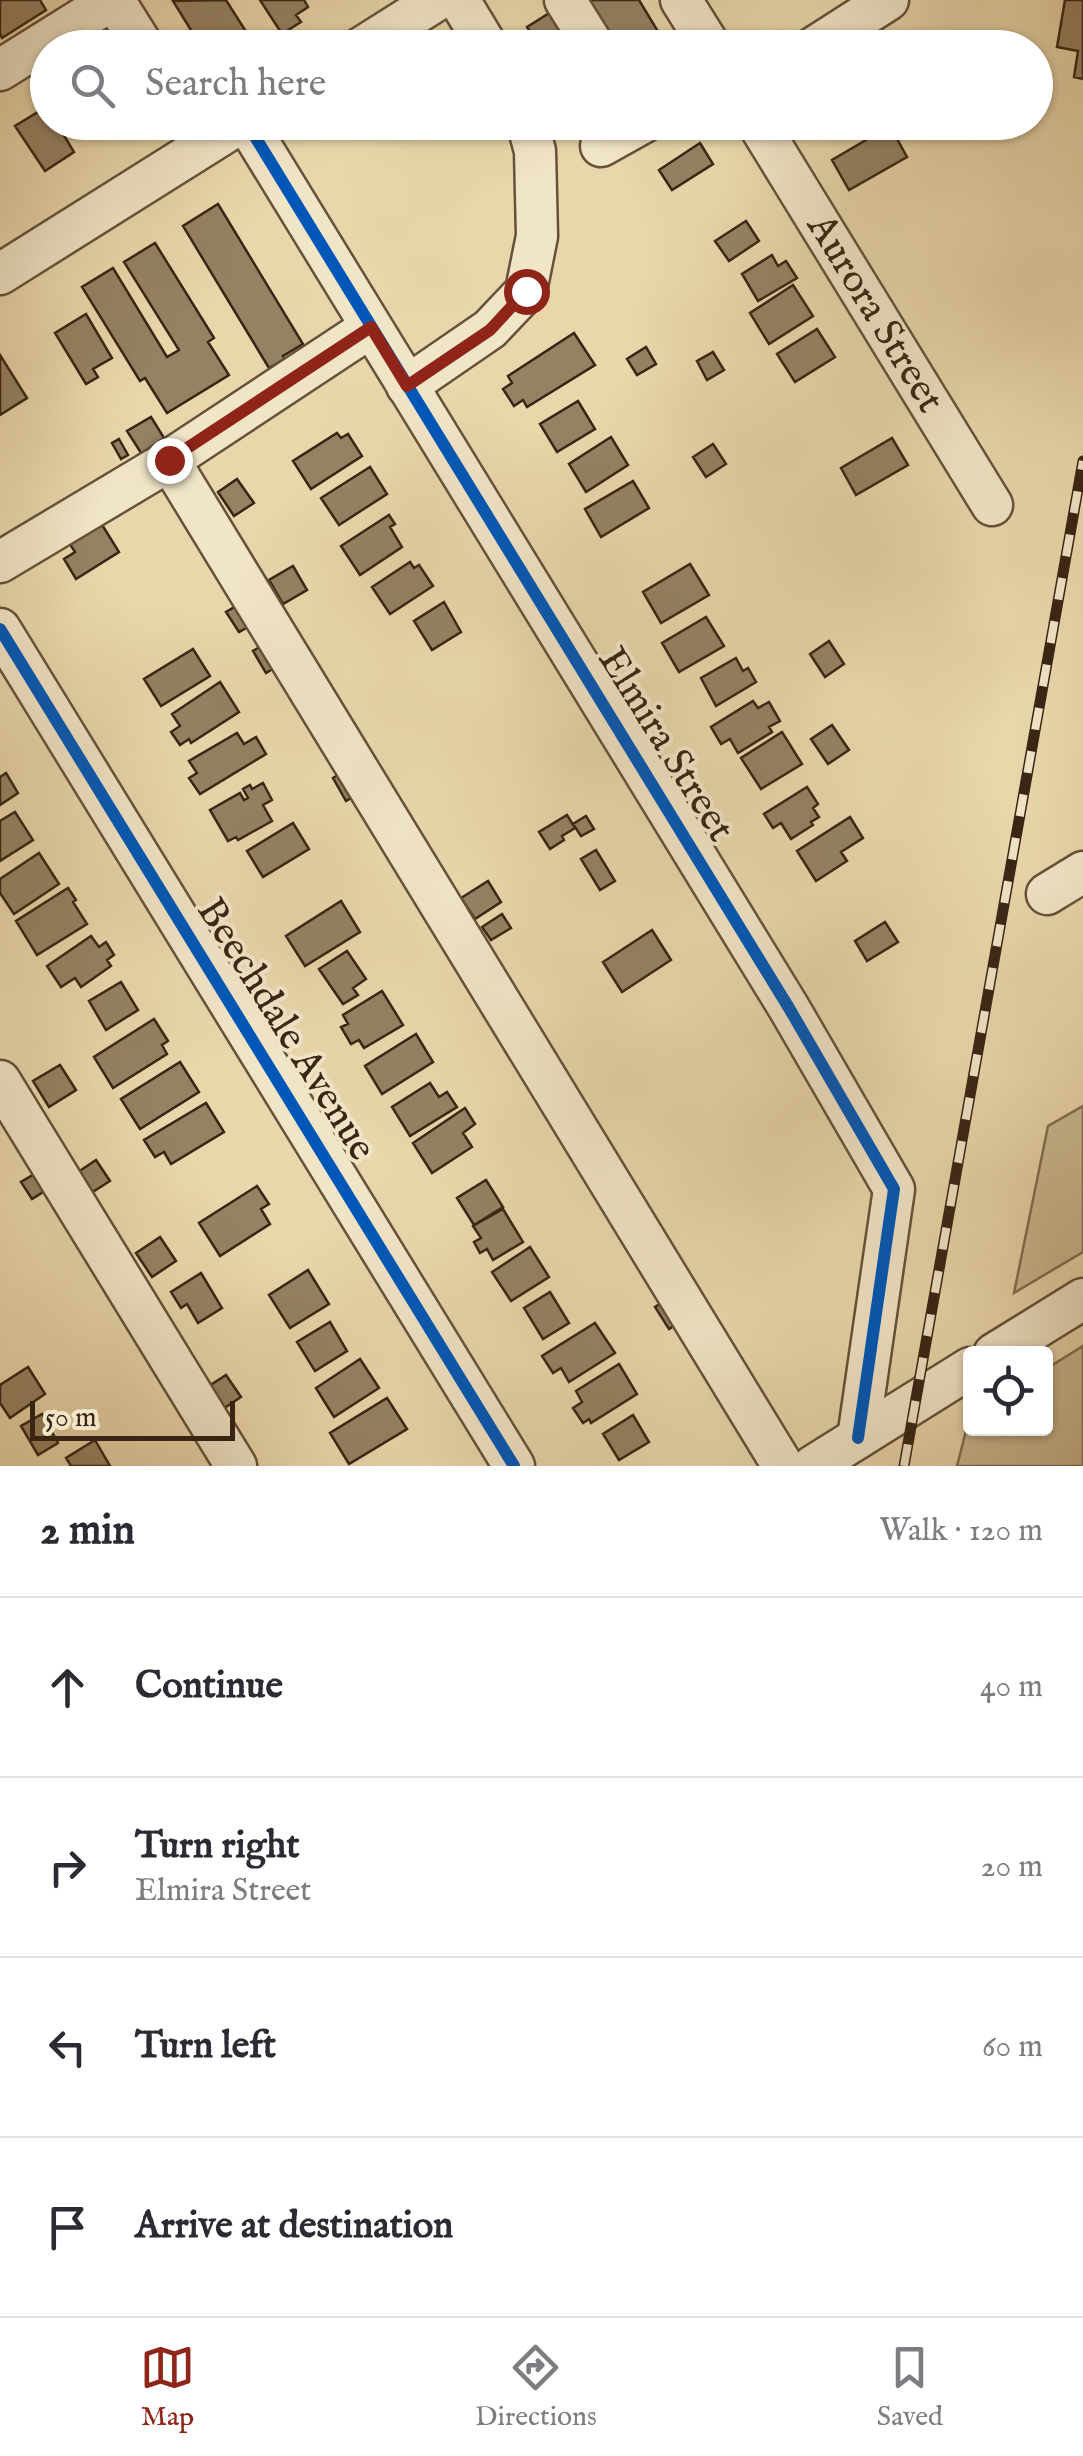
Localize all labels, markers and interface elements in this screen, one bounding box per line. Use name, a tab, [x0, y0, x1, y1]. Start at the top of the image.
search box	[30, 30, 1053, 140]
icon: search	[65, 58, 120, 113]
text: Search here	[145, 61, 326, 109]
street label: Aurora Street	[794, 204, 955, 423]
route start	[504, 269, 550, 315]
route end	[147, 438, 193, 484]
street label: Elmira Street	[585, 638, 745, 852]
street label: Beechdale Avenue	[184, 889, 386, 1171]
map controls	[963, 1346, 1053, 1436]
button: locate	[963, 1346, 1053, 1436]
scale bar	[30, 1396, 235, 1440]
text: 50 m	[45, 1401, 97, 1436]
text: 2 min	[40, 1505, 135, 1558]
text: Walk · 120 m	[879, 1511, 1043, 1552]
icon: ahead	[40, 1660, 95, 1715]
text: Continue	[135, 1663, 283, 1711]
text: 40 m	[980, 1667, 1043, 1708]
text: Turn right	[135, 1823, 299, 1871]
icon: right	[40, 1840, 95, 1895]
text: 20 m	[981, 1847, 1043, 1888]
text: Elmira Street	[135, 1871, 311, 1912]
icon: left	[40, 2020, 95, 2075]
text: Turn left	[135, 2023, 276, 2071]
text: 60 m	[982, 2027, 1043, 2068]
icon: arrive	[40, 2200, 95, 2255]
text: Arrive at destination	[135, 2203, 453, 2251]
tab: Map	[140, 2340, 195, 2435]
tab: Directions	[475, 2340, 597, 2435]
tab: Saved	[877, 2340, 943, 2435]

